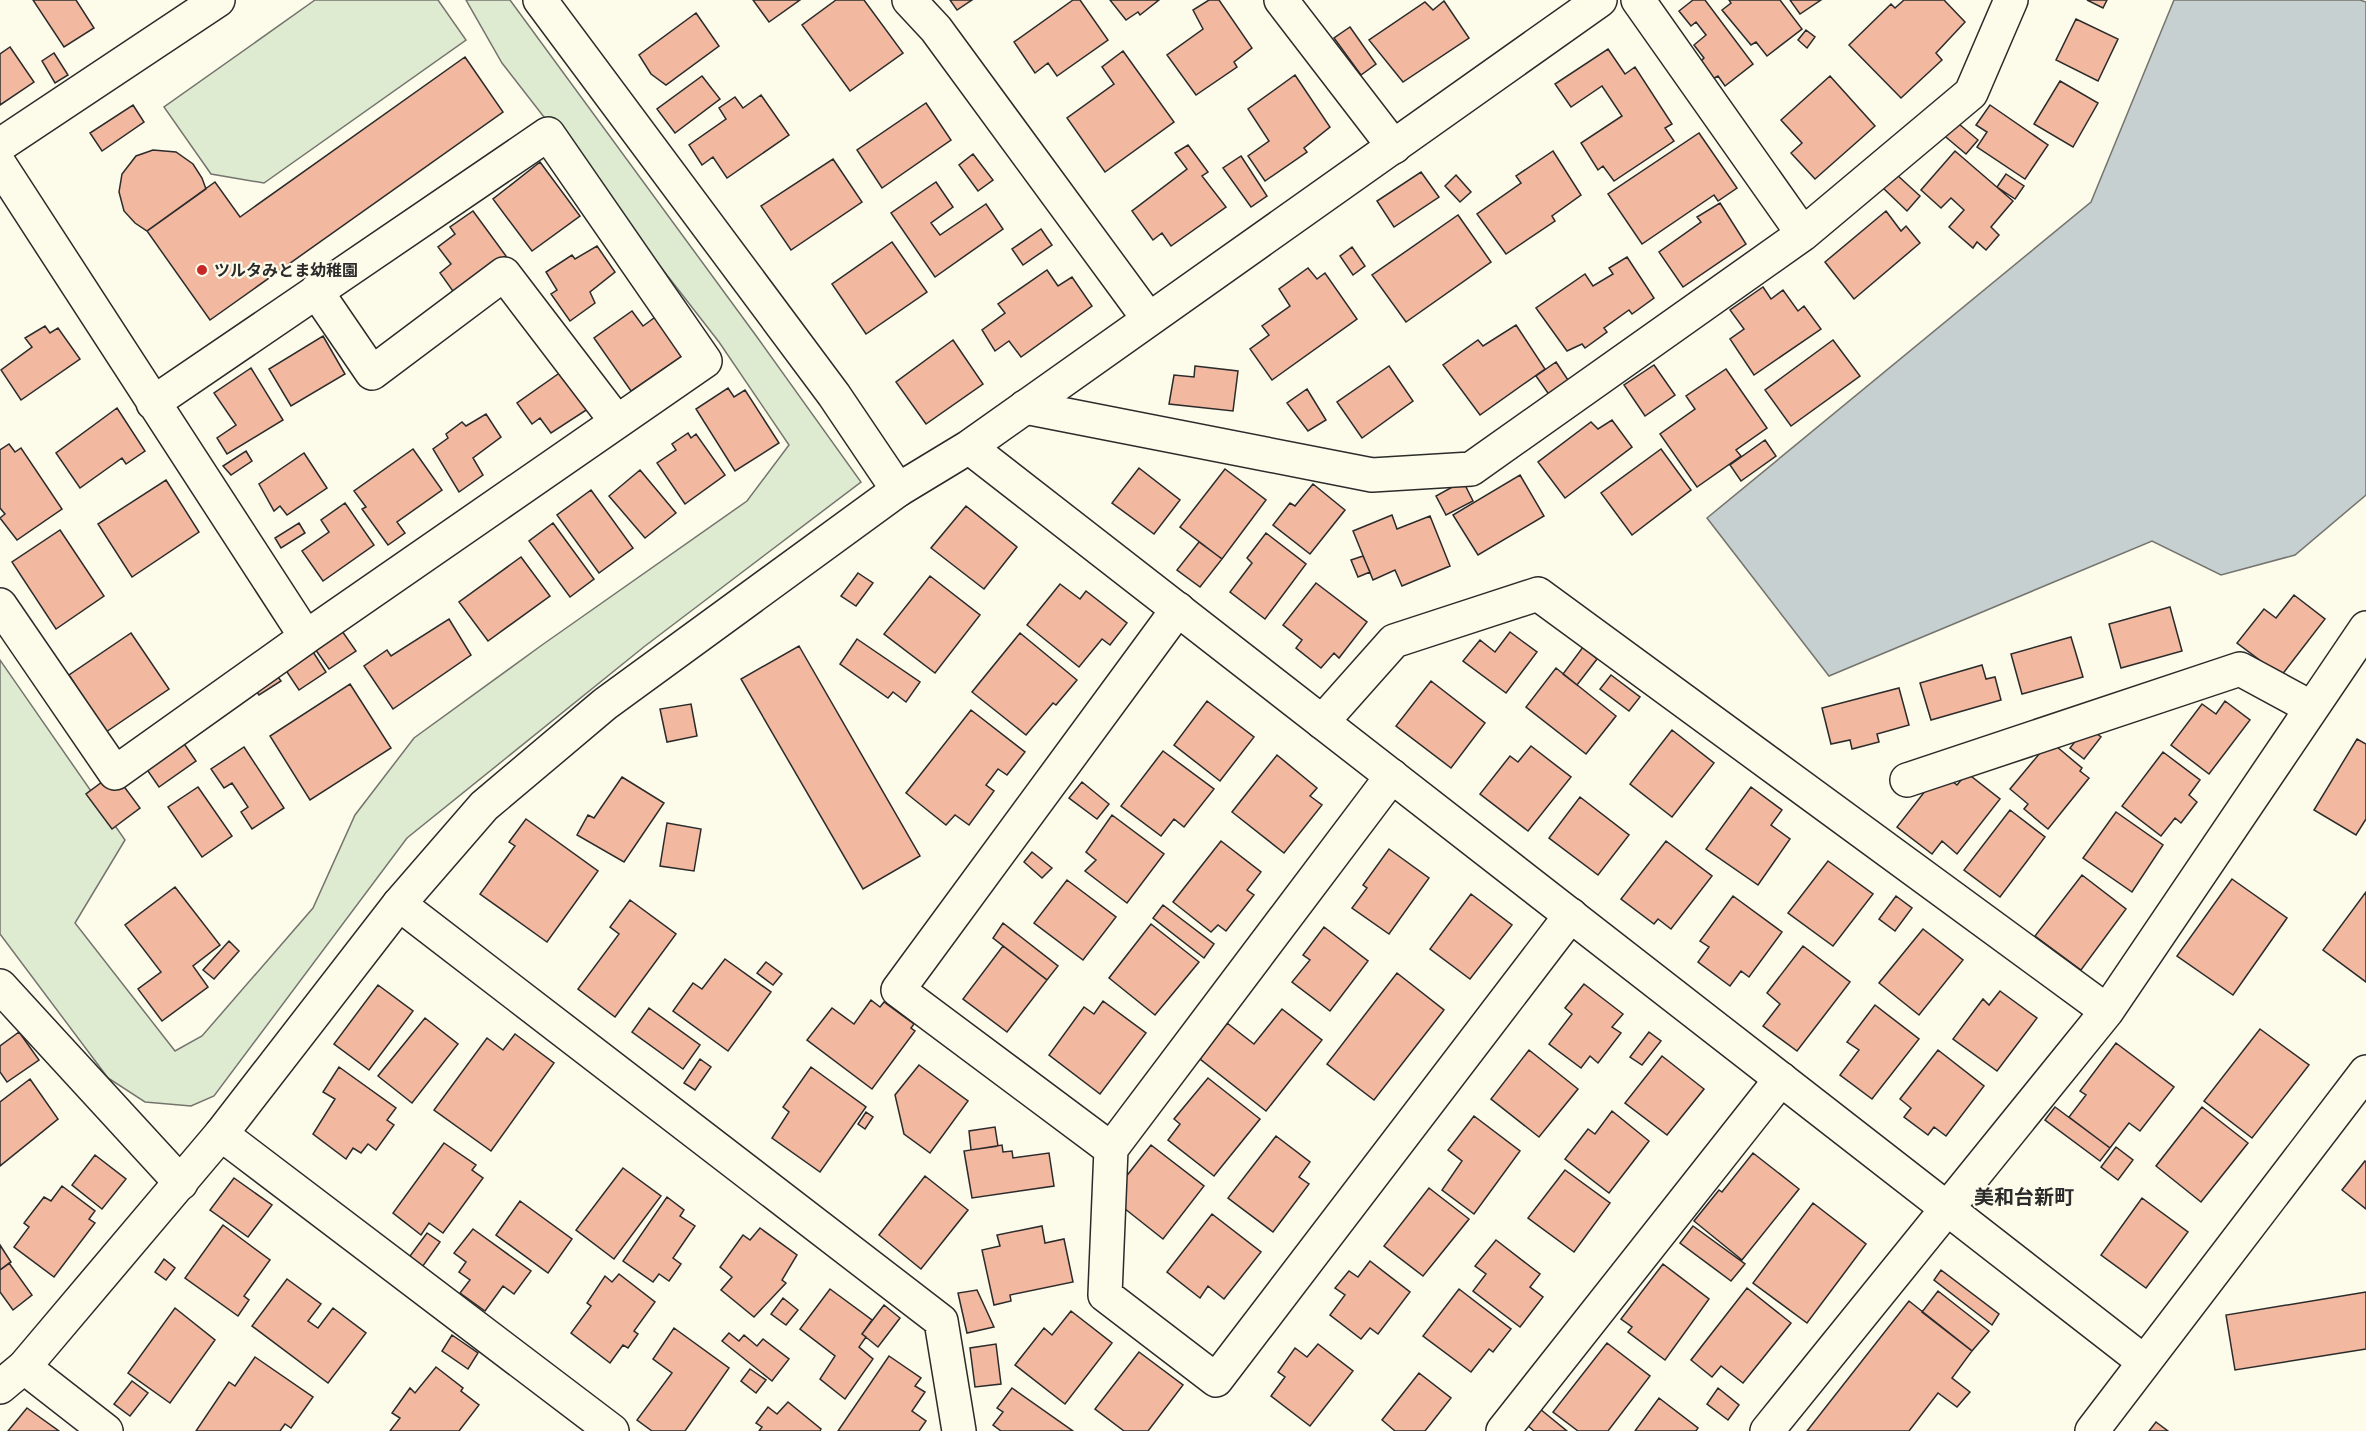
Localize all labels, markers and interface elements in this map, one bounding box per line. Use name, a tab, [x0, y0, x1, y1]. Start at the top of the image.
place label: ツルタみとま幼稚園	[214, 260, 358, 282]
marker: ツルタみとま幼稚園	[195, 263, 209, 277]
district label: 美和台新町	[1974, 1184, 2074, 1211]

